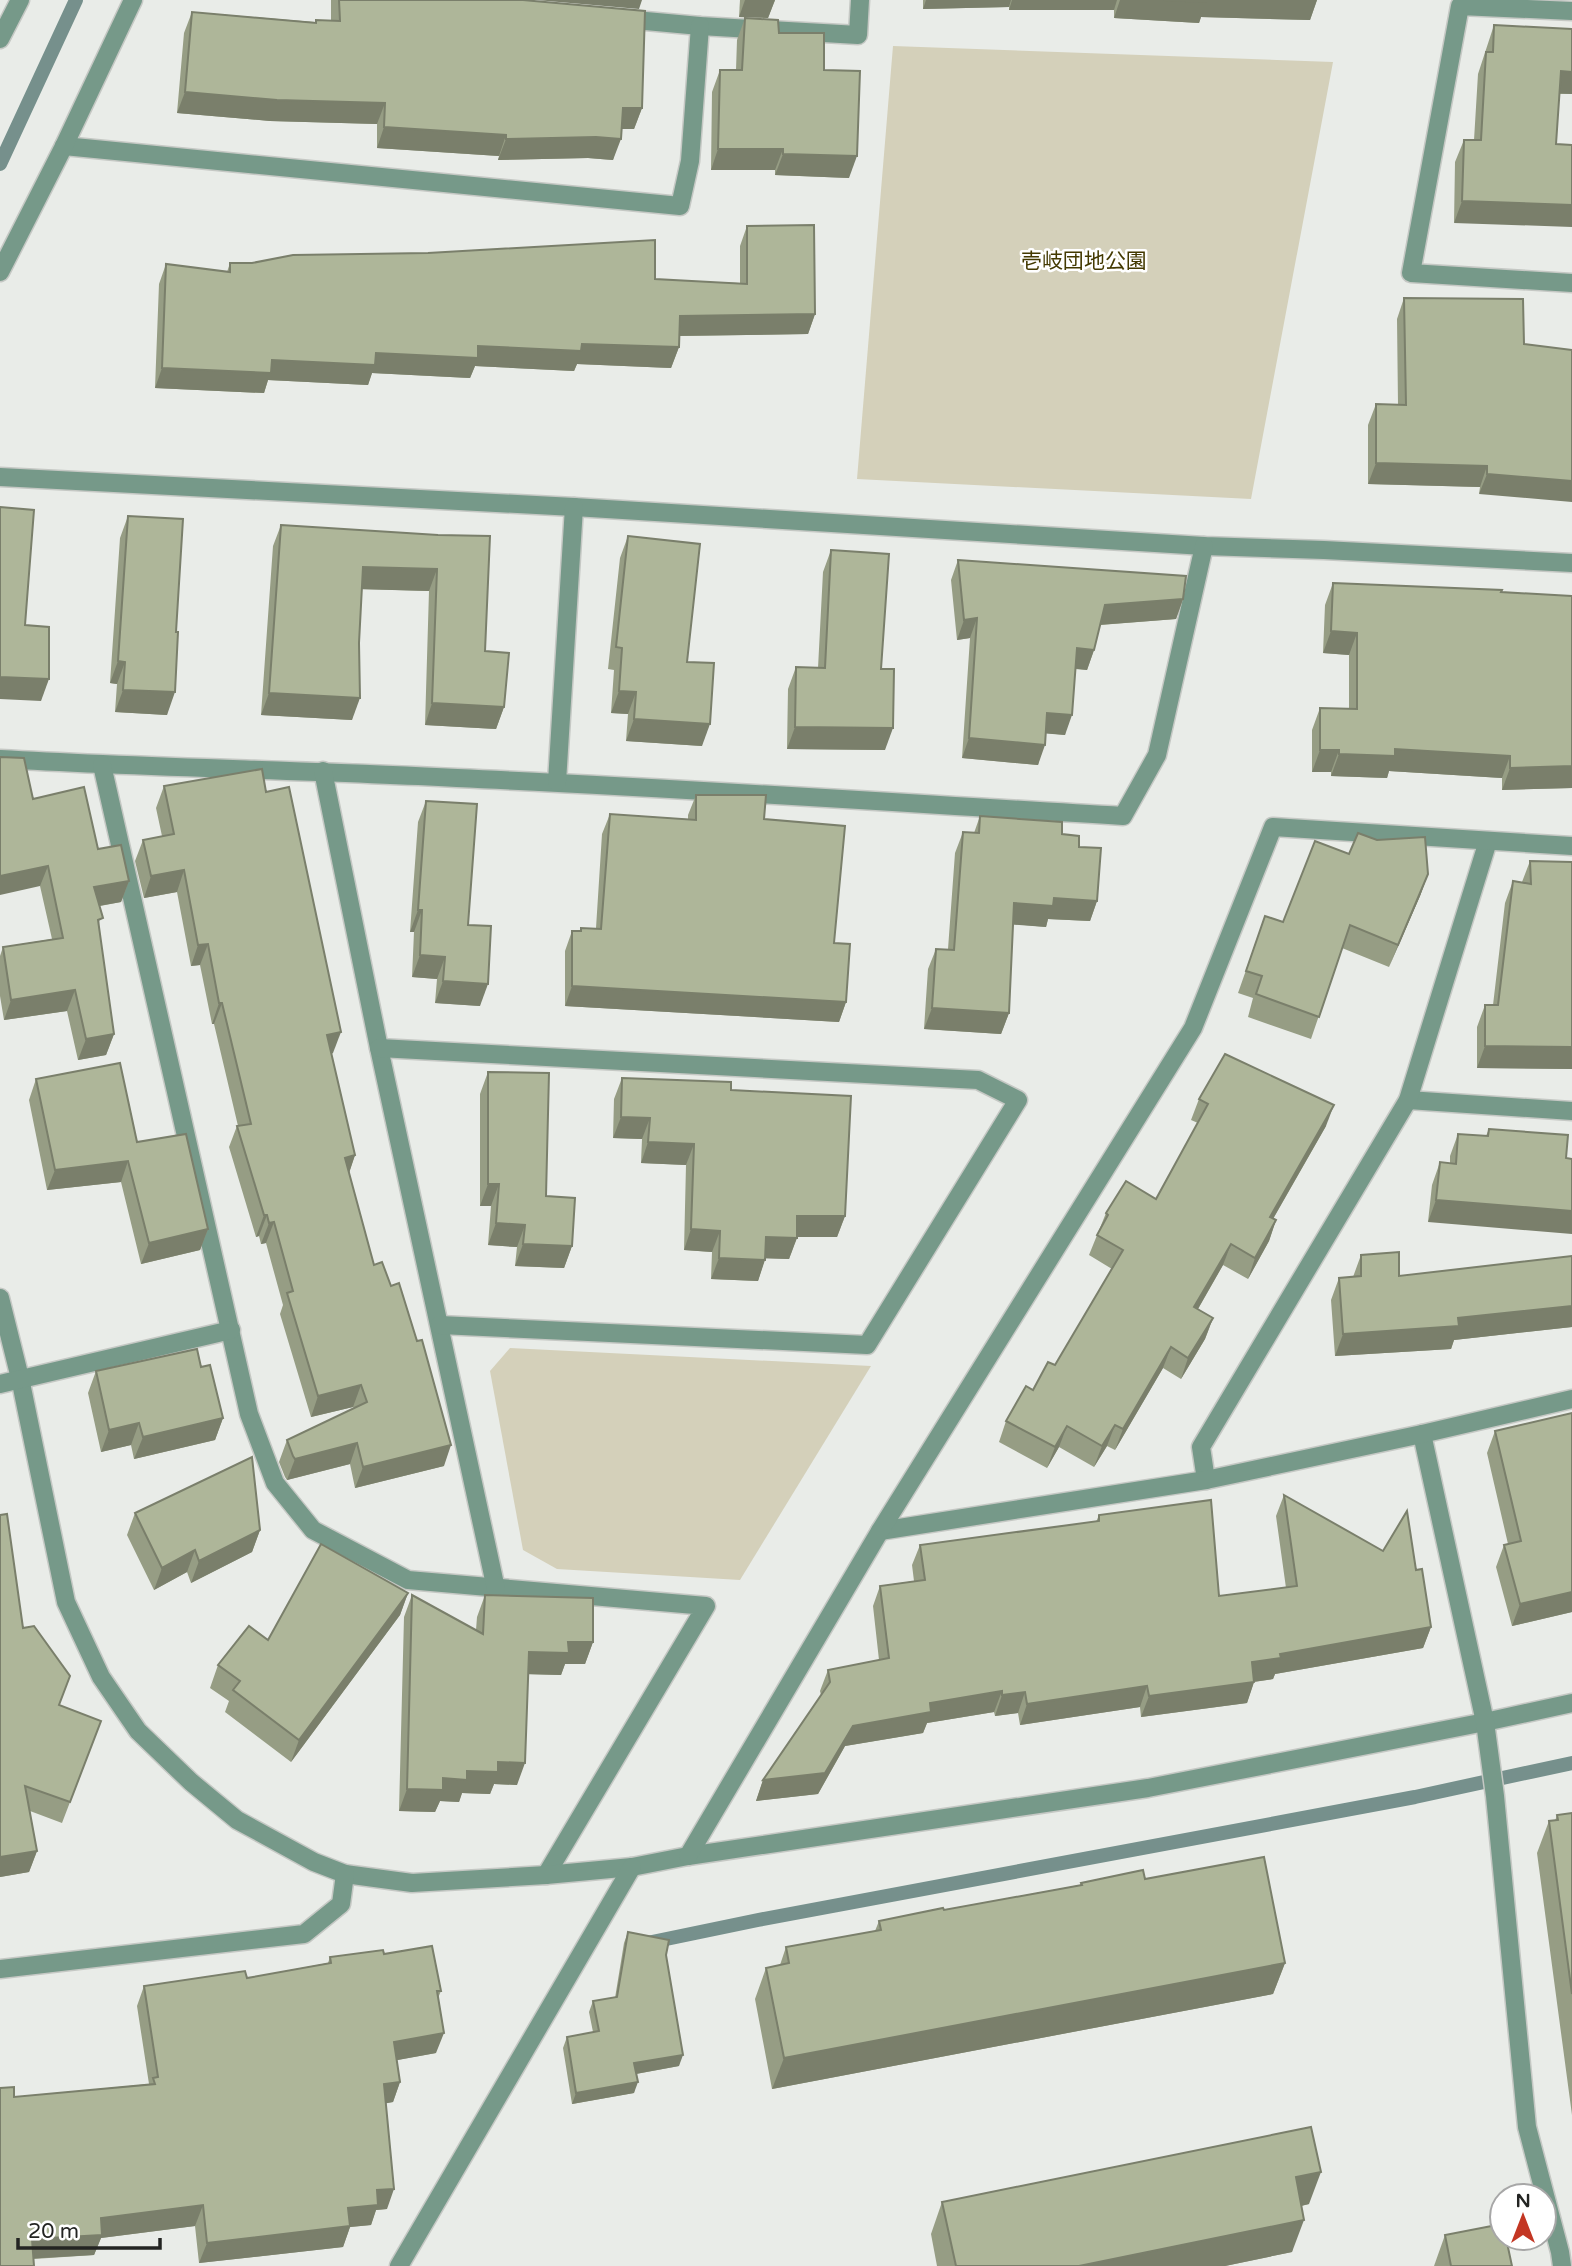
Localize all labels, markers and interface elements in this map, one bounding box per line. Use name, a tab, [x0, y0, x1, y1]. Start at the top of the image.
park label: 壱岐団地公園	[1021, 249, 1147, 274]
north arrow	[1488, 2182, 1558, 2252]
text: N	[1515, 2190, 1531, 2212]
scale bar	[18, 2206, 159, 2250]
text: 20 m	[28, 2219, 79, 2244]

